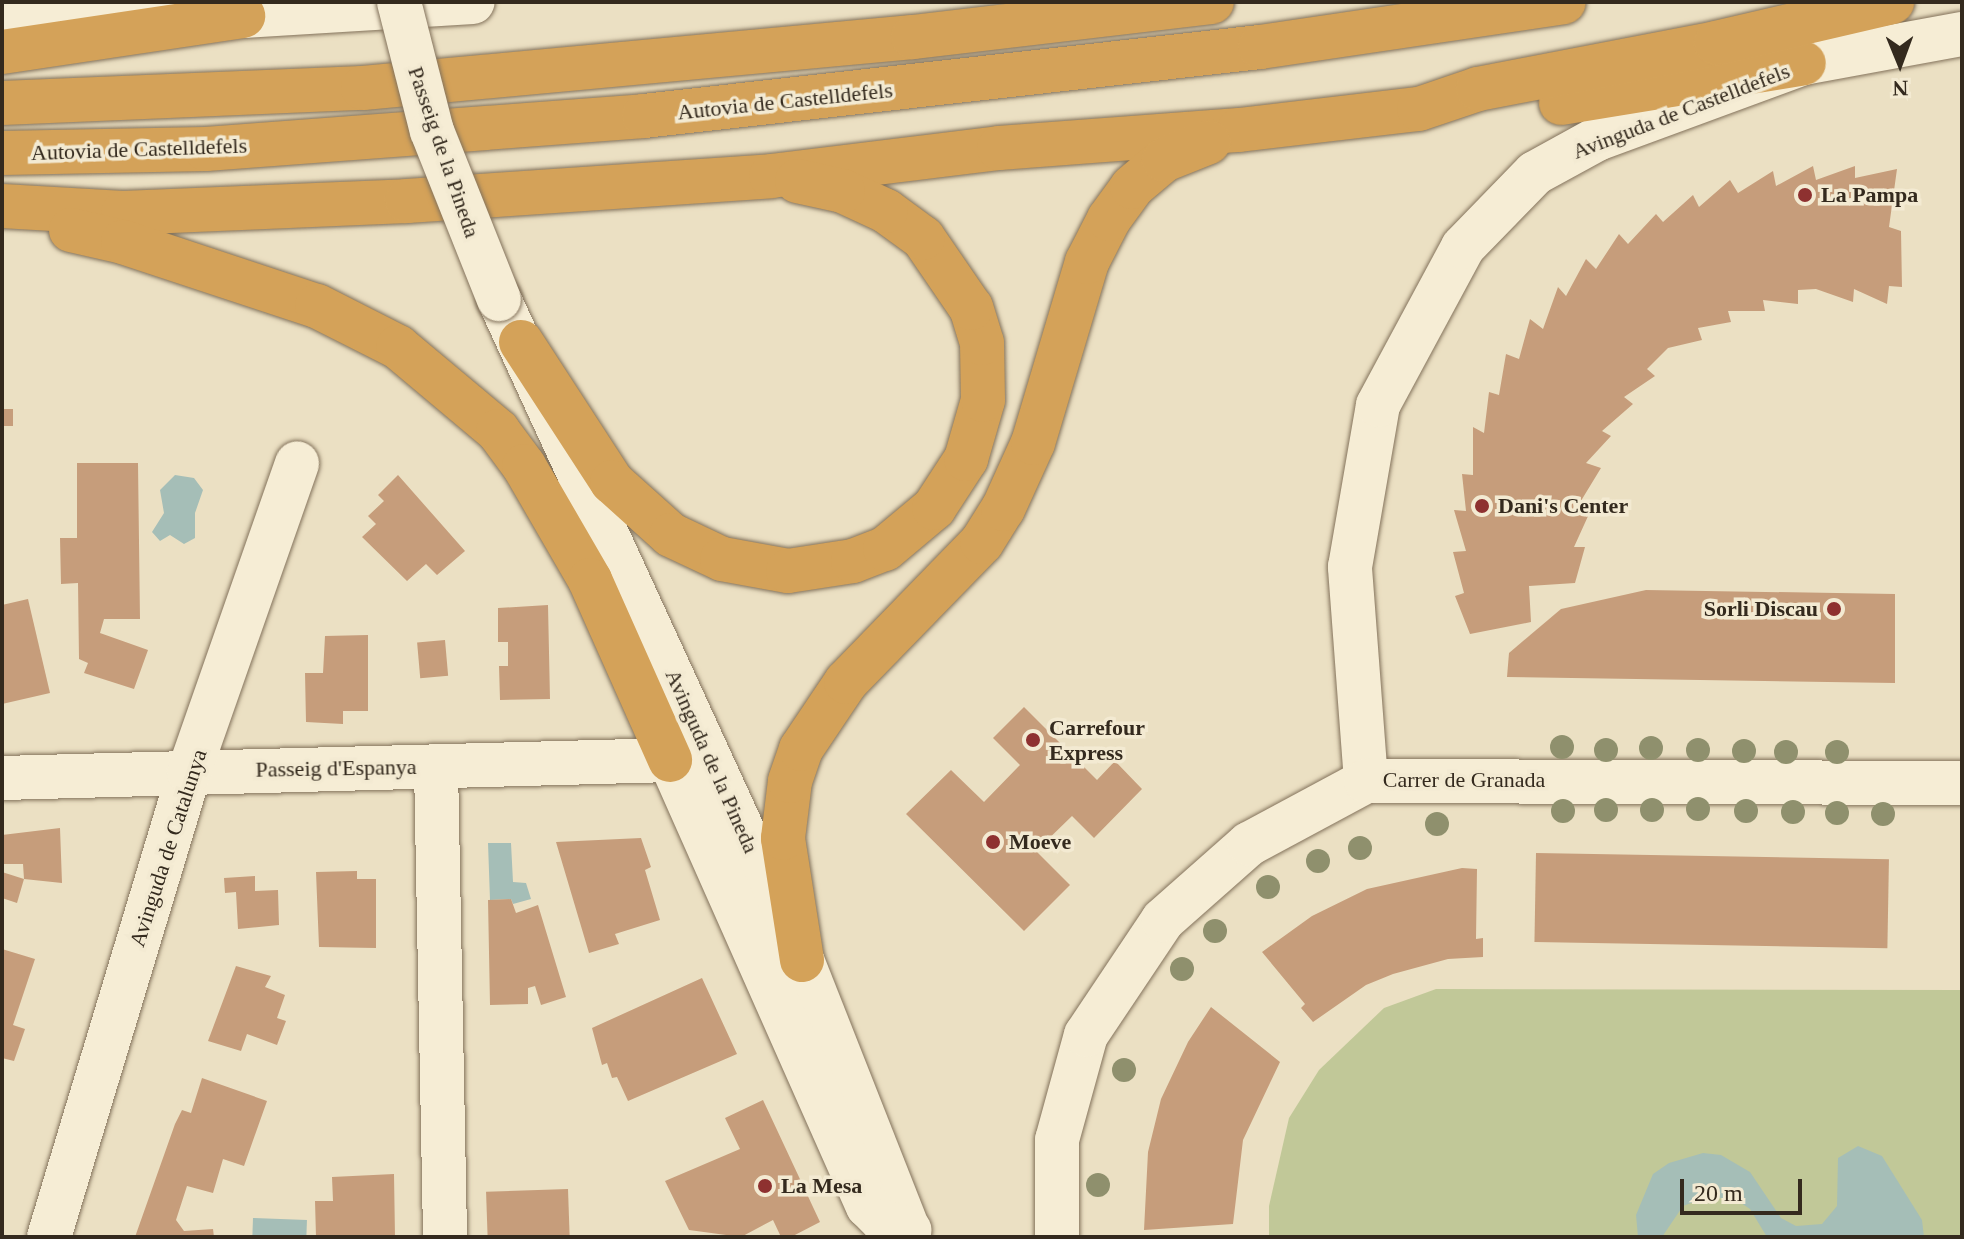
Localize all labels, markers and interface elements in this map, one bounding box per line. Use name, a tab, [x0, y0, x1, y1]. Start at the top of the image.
north arrow	[1860, 24, 1940, 104]
street label: Avinguda de Castelldefels	[1569, 57, 1793, 165]
street label: Passeig de la Pineda	[402, 63, 486, 241]
text: N	[1892, 76, 1909, 101]
street label: Autovia de Castelldefels	[676, 77, 894, 125]
street label: Autovia de Castelldefels	[30, 132, 248, 166]
place label: La Pampa	[1821, 182, 1918, 208]
marker: La Pampa	[1796, 186, 1814, 204]
place label: Dani's Center	[1498, 493, 1628, 519]
marker: Dani's Center	[1473, 497, 1491, 515]
place label: Sorli Discau	[1704, 596, 1818, 622]
marker: Sorli Discau	[1825, 600, 1843, 618]
street label: Avinguda de la Pineda	[660, 665, 764, 857]
place label: Carrefour Express	[1049, 714, 1145, 766]
marker: Carrefour Express	[1024, 731, 1042, 749]
street label: Avinguda de Catalunya	[124, 746, 212, 950]
street label: Passeig d'Espanya	[255, 753, 417, 783]
street label: Carrer de Granada	[1383, 767, 1545, 793]
place label: Moeve	[1009, 829, 1071, 855]
marker: Moeve	[984, 833, 1002, 851]
scale bar	[1684, 1163, 1806, 1213]
place label: La Mesa	[781, 1173, 862, 1199]
marker: La Mesa	[756, 1177, 774, 1195]
text: 20 m	[1694, 1180, 1743, 1206]

